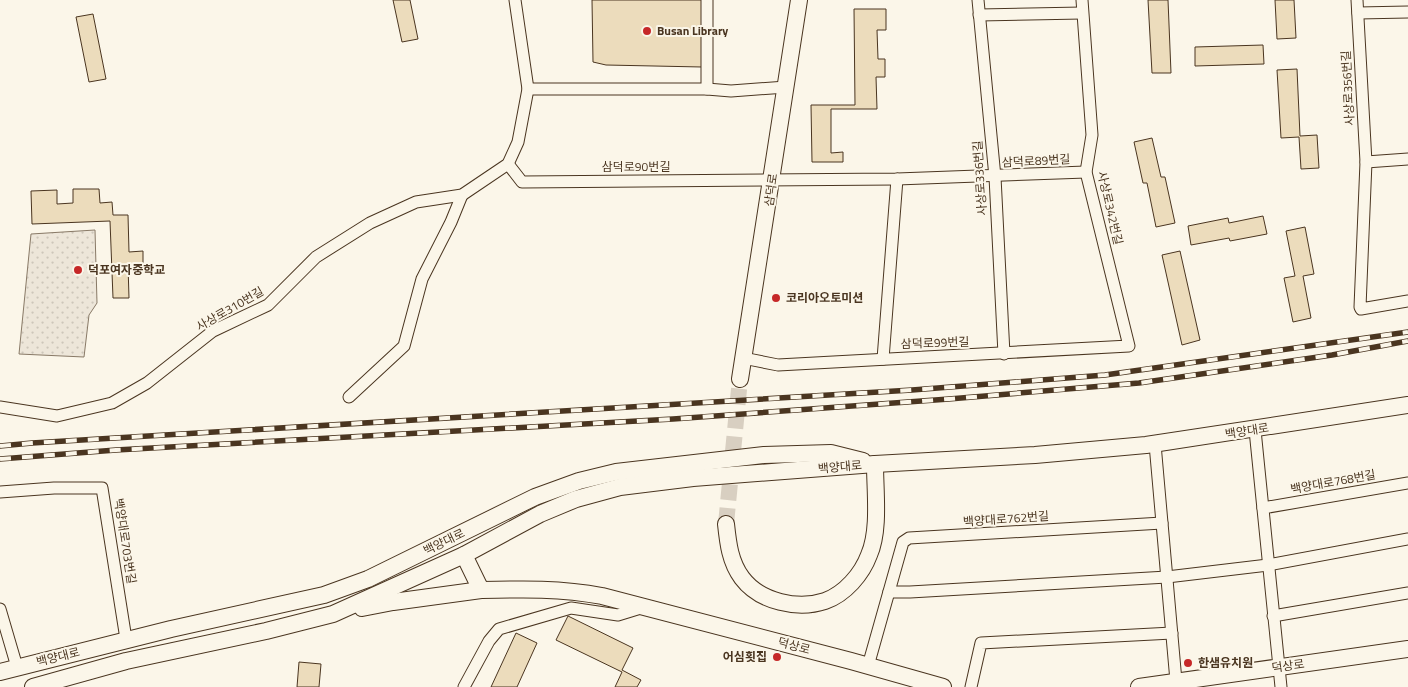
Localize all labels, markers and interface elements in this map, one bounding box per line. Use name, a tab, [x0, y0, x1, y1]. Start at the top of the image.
place label: Busan Library	[657, 21, 728, 40]
marker: Busan Library	[641, 25, 653, 37]
street label: 사상로356번길	[1336, 50, 1359, 126]
street label: 사상로336번길	[967, 140, 992, 216]
street label: 삼덕로89번길	[1001, 149, 1071, 172]
street label: 삼덕로90번길	[602, 157, 670, 176]
street label: 사상로342번길	[1093, 169, 1128, 247]
street label: 삼덕로	[759, 172, 782, 208]
place label: 덕포여자중학교	[88, 260, 165, 279]
marker: 덕포여자중학교	[72, 264, 84, 276]
street label: 사상로310번길	[192, 281, 267, 336]
place label: 코리아오토미션	[786, 288, 863, 307]
marker: 코리아오토미션	[770, 292, 782, 304]
street label: 삼덕로99번길	[900, 332, 970, 353]
street label: 백양대로	[1224, 418, 1270, 443]
street label: 백양대로	[817, 455, 863, 478]
street label: 백양대로768번길	[1289, 465, 1377, 498]
street label: 백양대로703번길	[109, 497, 142, 585]
street label: 백양대로762번길	[962, 506, 1050, 531]
street label: 백양대로	[420, 523, 468, 560]
street label: 덕상로	[776, 632, 813, 659]
street label: 백양대로	[34, 642, 82, 671]
place label: 어심횟집	[723, 647, 767, 666]
marker: 어심횟집	[771, 651, 783, 663]
place label: 한샘유치원	[1198, 653, 1253, 672]
street label: 덕상로	[1270, 654, 1306, 677]
marker: 한샘유치원	[1182, 657, 1194, 669]

